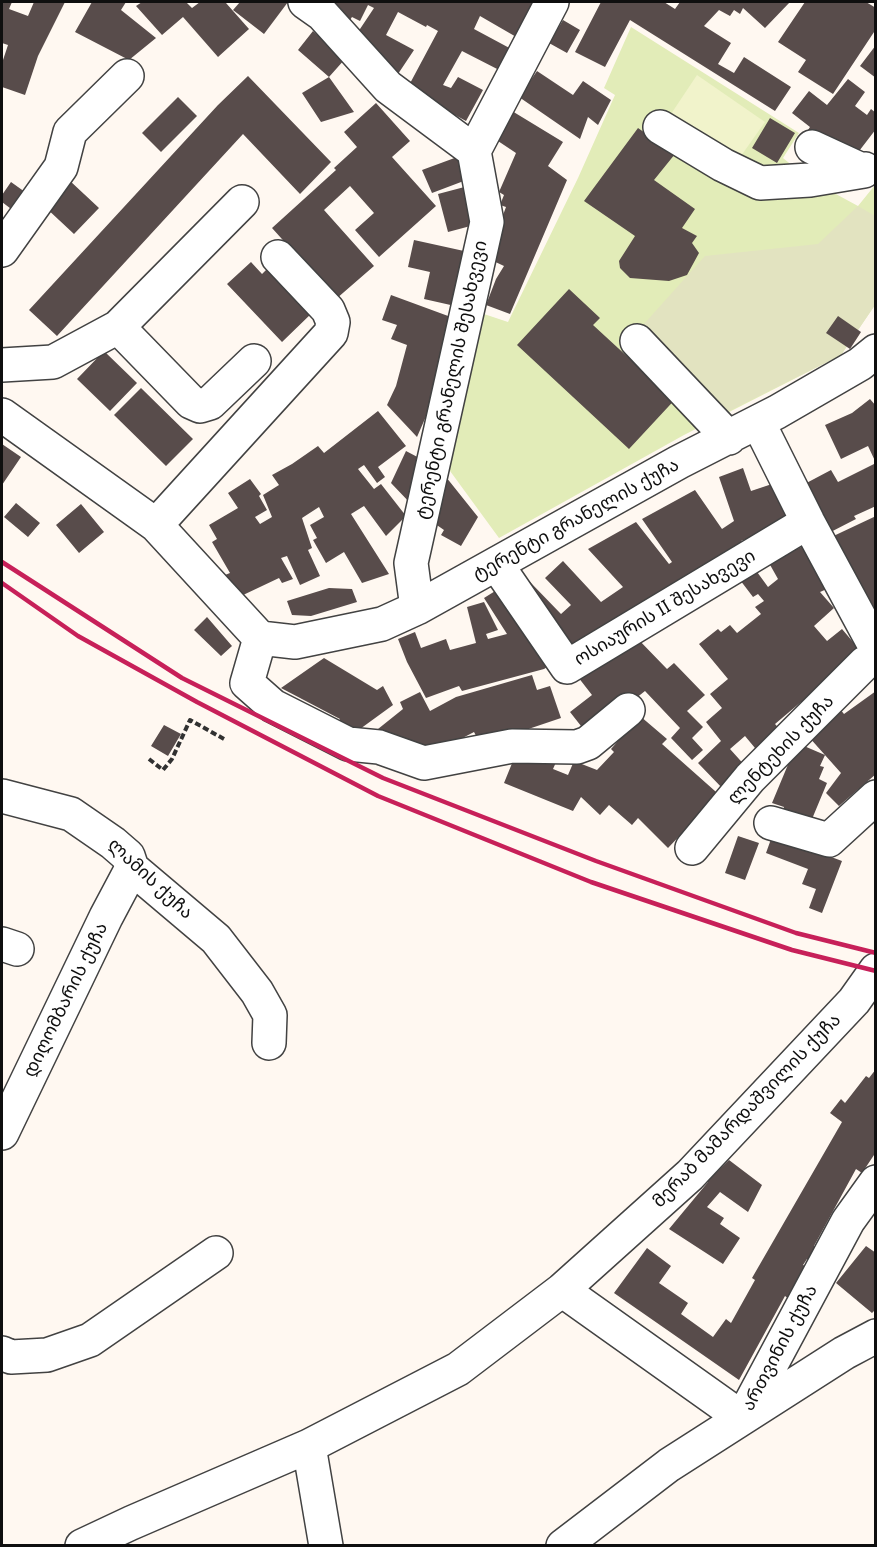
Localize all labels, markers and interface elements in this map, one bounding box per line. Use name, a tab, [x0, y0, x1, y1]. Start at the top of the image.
street label: ტერენტი გრანელის შესახვევი	[412, 239, 492, 521]
street label: ტერენტი გრანელის ქუჩა	[469, 454, 683, 586]
street label: ოსიაურის II შესახვევი	[571, 545, 759, 671]
street label: ლენტეხის ქუჩა	[723, 691, 839, 809]
street label: ლამის ქუჩა	[103, 834, 197, 924]
street label: დიღომბარის ქუჩა	[19, 919, 113, 1081]
street label: მერაბ მამარდაშვილის ქუჩა	[648, 1009, 846, 1213]
street label: ართვინის ქუჩა	[738, 1281, 822, 1415]

